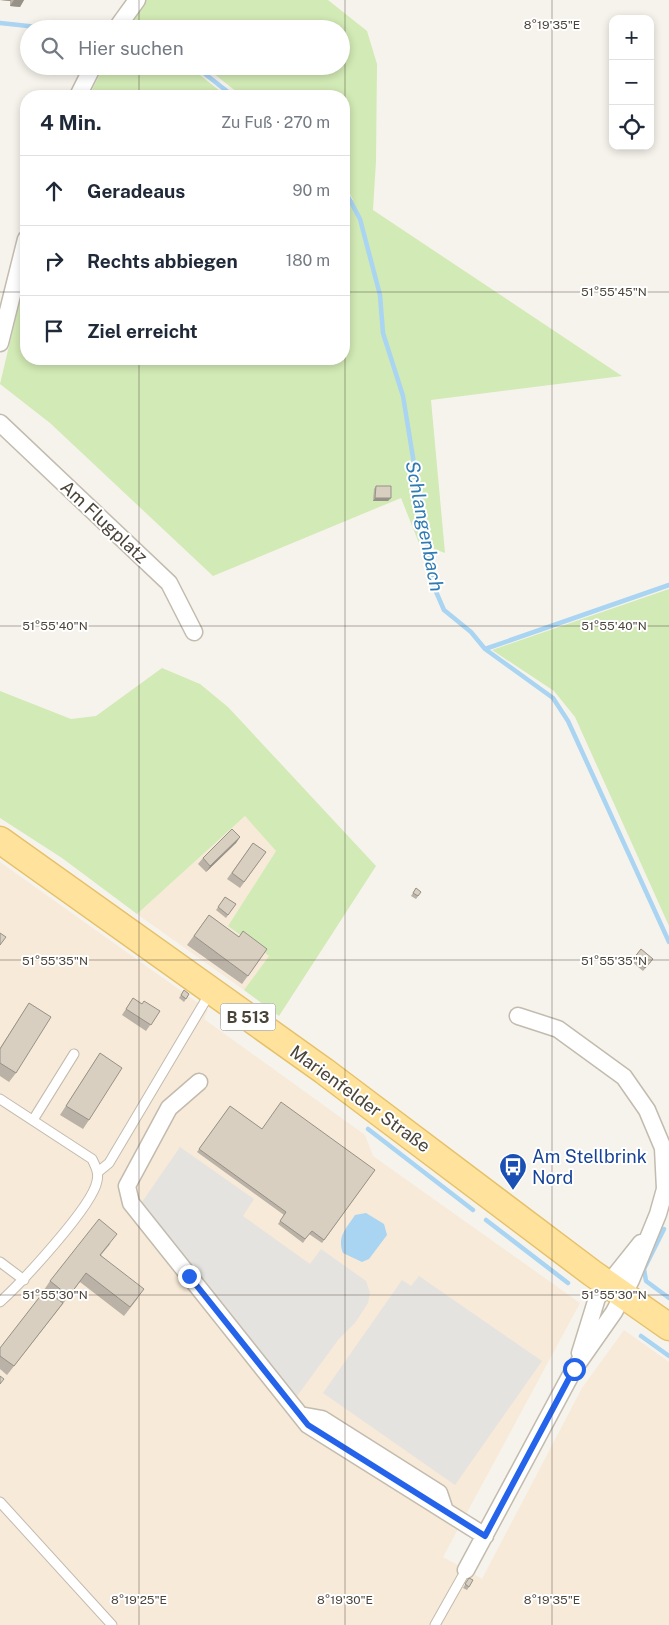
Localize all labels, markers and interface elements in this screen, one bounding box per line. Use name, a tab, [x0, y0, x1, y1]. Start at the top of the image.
map controls	[609, 15, 654, 150]
button: +	[609, 15, 654, 60]
text: 8°19'35"E	[524, 18, 580, 32]
search box	[20, 20, 350, 75]
icon: search	[38, 34, 66, 62]
text: Hier suchen	[78, 37, 184, 59]
button: −	[609, 60, 654, 105]
button: locate	[609, 105, 654, 150]
text: 4 Min.	[40, 110, 102, 135]
text: Zu Fuß · 270 m	[221, 113, 330, 132]
icon: ahead	[40, 177, 68, 205]
text: Geradeaus	[87, 180, 185, 202]
text: 90 m	[293, 181, 330, 200]
icon: right	[40, 247, 68, 275]
text: Rechts abbiegen	[87, 250, 238, 272]
text: 180 m	[286, 251, 330, 270]
text: 51°55'45"N	[581, 285, 647, 299]
icon: arrive	[40, 317, 68, 345]
text: Ziel erreicht	[87, 320, 198, 342]
water label: Schlangenbach	[402, 459, 448, 593]
street label: Am Flugplatz	[56, 476, 152, 567]
text: 51°55'40"N	[22, 619, 88, 633]
text: 51°55'40"N	[581, 619, 647, 633]
text: 51°55'35"N	[22, 954, 88, 968]
text: 51°55'35"N	[581, 954, 647, 968]
road number: B 513	[220, 1004, 276, 1030]
street label: Marienfelder Straße	[286, 1041, 435, 1157]
place label: Am Stellbrink Nord	[532, 1146, 647, 1188]
bus stop icon: Am Stellbrink Nord	[498, 1152, 528, 1191]
route end	[178, 1265, 201, 1288]
text: 51°55'30"N	[22, 1288, 88, 1302]
text: 51°55'30"N	[581, 1288, 647, 1302]
route start	[563, 1358, 586, 1381]
text: 8°19'25"E	[111, 1593, 167, 1607]
text: 8°19'30"E	[317, 1593, 373, 1607]
text: 8°19'35"E	[524, 1593, 580, 1607]

